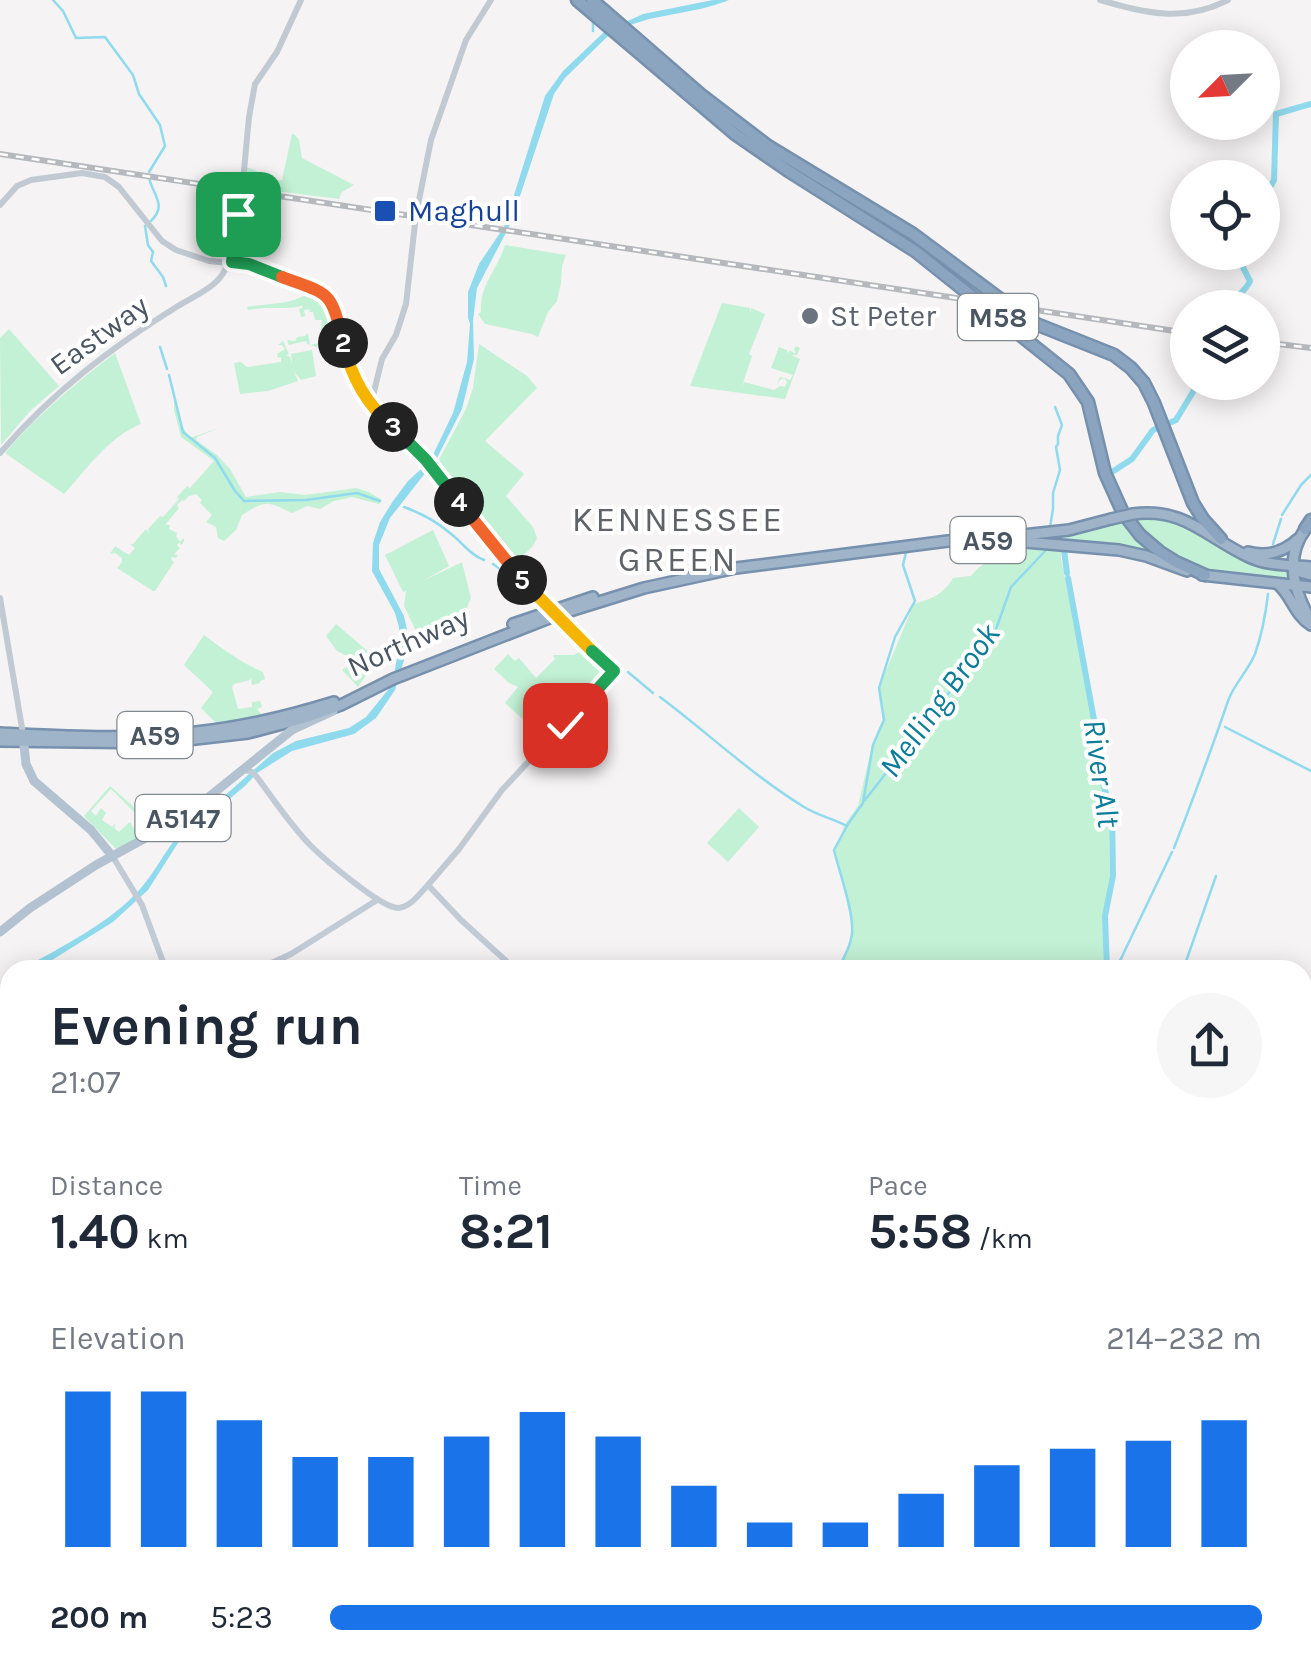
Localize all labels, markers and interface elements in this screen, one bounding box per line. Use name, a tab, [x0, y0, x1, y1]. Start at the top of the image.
north arrow	[1170, 30, 1280, 140]
map controls	[1170, 30, 1280, 400]
button: locate	[1170, 160, 1280, 270]
pin	[196, 172, 281, 257]
icon: arrive	[211, 187, 266, 242]
place label: Maghull	[408, 193, 520, 229]
marker: Maghull	[372, 198, 398, 224]
street label: Eastway	[43, 287, 155, 383]
button: layers	[1170, 290, 1280, 400]
road number: M58	[958, 294, 1038, 340]
place label: St Peter	[830, 298, 936, 334]
marker: St Peter	[799, 305, 821, 327]
pin: 2	[318, 318, 368, 368]
text: 2	[335, 326, 351, 359]
pin: 3	[368, 402, 418, 452]
text: 3	[384, 410, 402, 443]
pin: 4	[434, 477, 484, 527]
text: 4	[451, 485, 467, 518]
district label: KENNESSEE GREEN	[572, 499, 784, 580]
road number: A59	[950, 517, 1026, 563]
pin: 5	[497, 555, 547, 605]
text: 5	[514, 563, 530, 596]
street label: Northway	[342, 599, 474, 685]
water label: Melling Brook	[871, 616, 1008, 784]
pin	[523, 683, 608, 768]
icon: check	[538, 698, 593, 753]
road number: A59	[118, 712, 192, 758]
water label: River Alt	[1076, 717, 1128, 831]
road number: A5147	[136, 795, 230, 841]
button: share	[1157, 993, 1262, 1098]
text: Evening run	[50, 994, 363, 1058]
text: 21:07	[50, 1064, 121, 1101]
text: Distance	[50, 1169, 163, 1202]
text: Time	[459, 1169, 522, 1202]
text: Pace	[868, 1169, 928, 1202]
text: 1.40	[50, 1202, 140, 1261]
text: 8:21	[459, 1202, 553, 1261]
text: 5:58	[868, 1202, 972, 1261]
text: km	[140, 1222, 189, 1255]
text: /km	[972, 1222, 1033, 1255]
text: Elevation	[50, 1320, 185, 1357]
text: 214–232 m	[1106, 1320, 1262, 1357]
text: 200 m	[50, 1599, 148, 1636]
text: 5:23	[210, 1599, 273, 1636]

